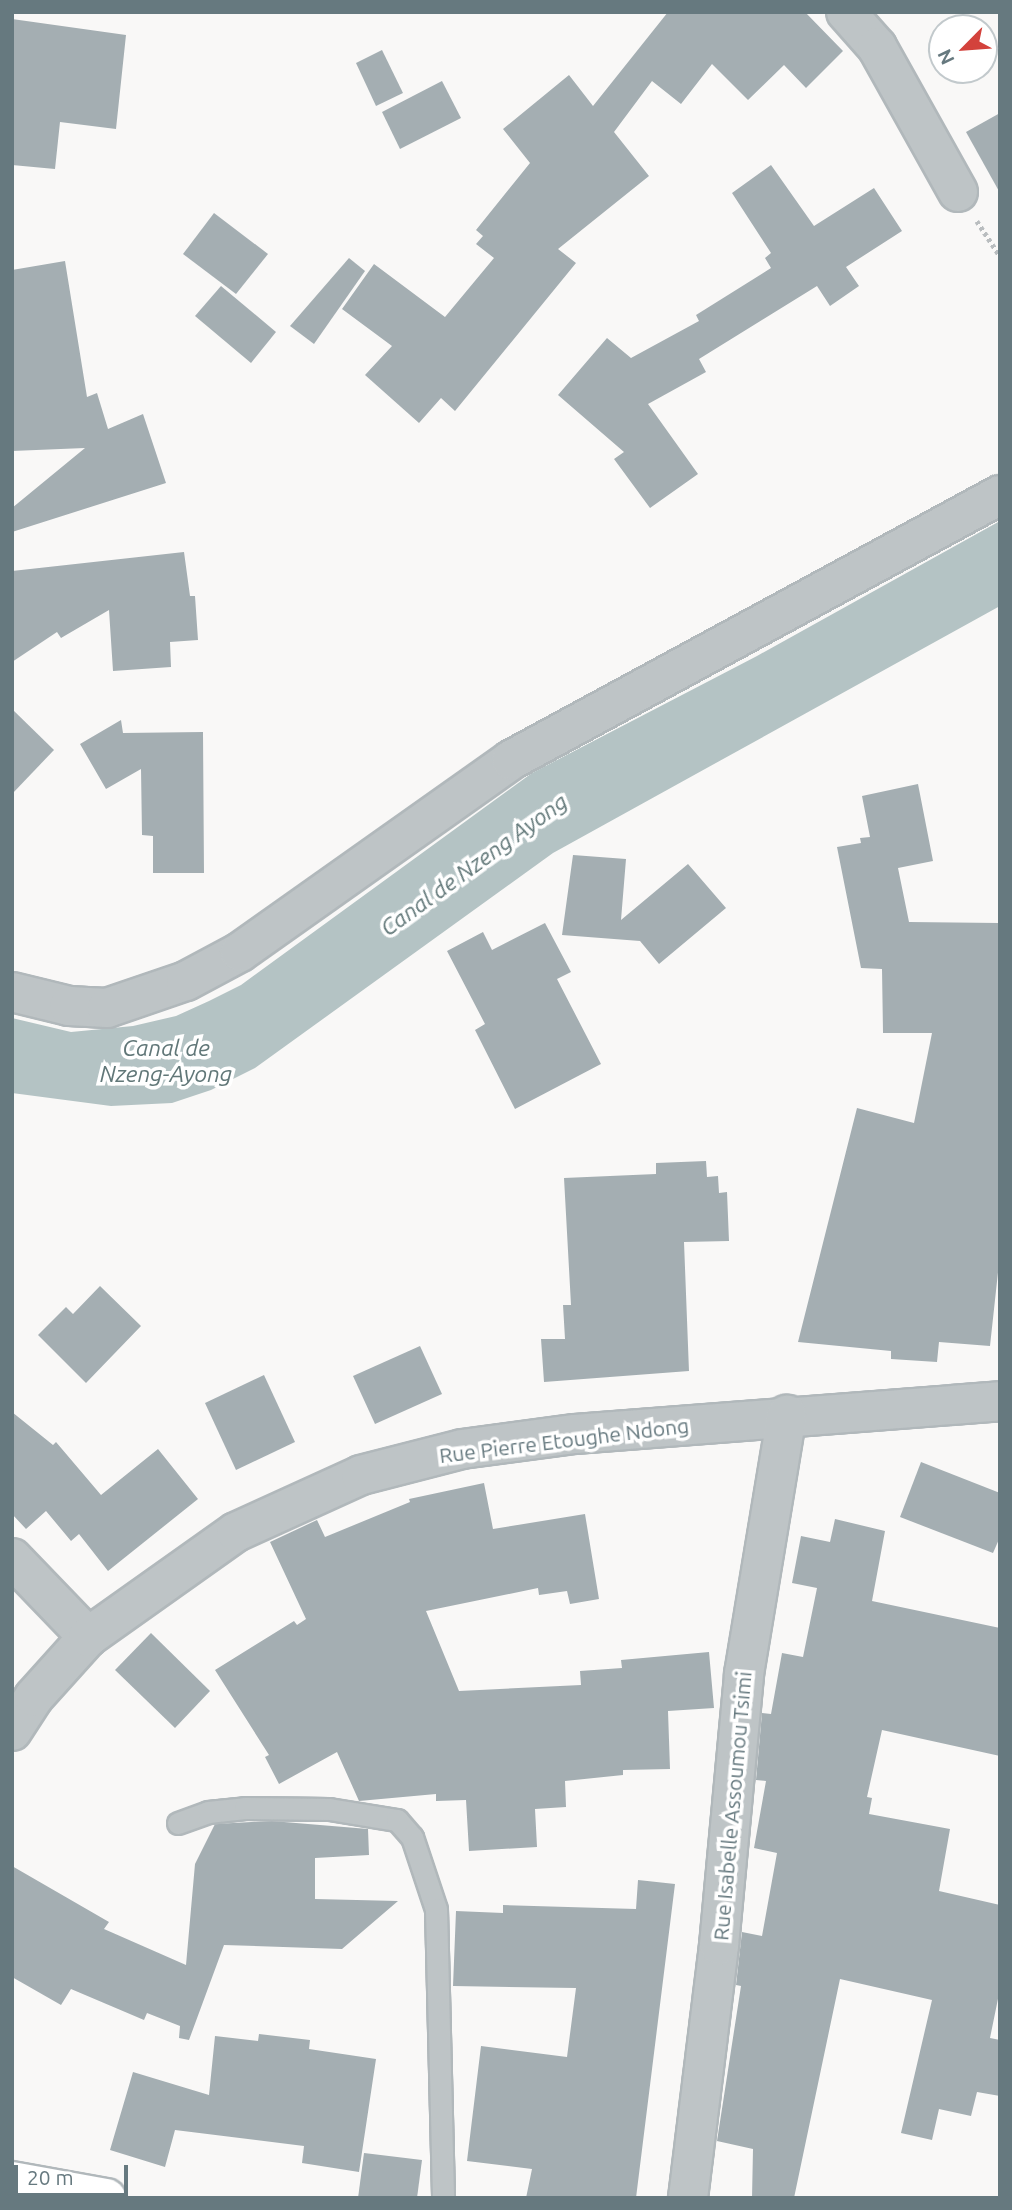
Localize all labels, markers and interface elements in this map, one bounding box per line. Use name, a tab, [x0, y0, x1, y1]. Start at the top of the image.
north arrow	[928, 14, 998, 84]
text: N	[933, 46, 959, 68]
water label: Canal de Nzeng Ayong	[375, 788, 573, 942]
water label: Canal de Nzeng-Ayong	[100, 1034, 232, 1088]
street label: Rue Pierre Etoughe Ndong	[438, 1412, 690, 1468]
street label: Rue Isabelle Assoumou Tsimi	[708, 1670, 756, 1942]
scale bar	[18, 2150, 131, 2194]
text: 20 m	[27, 2165, 74, 2189]

